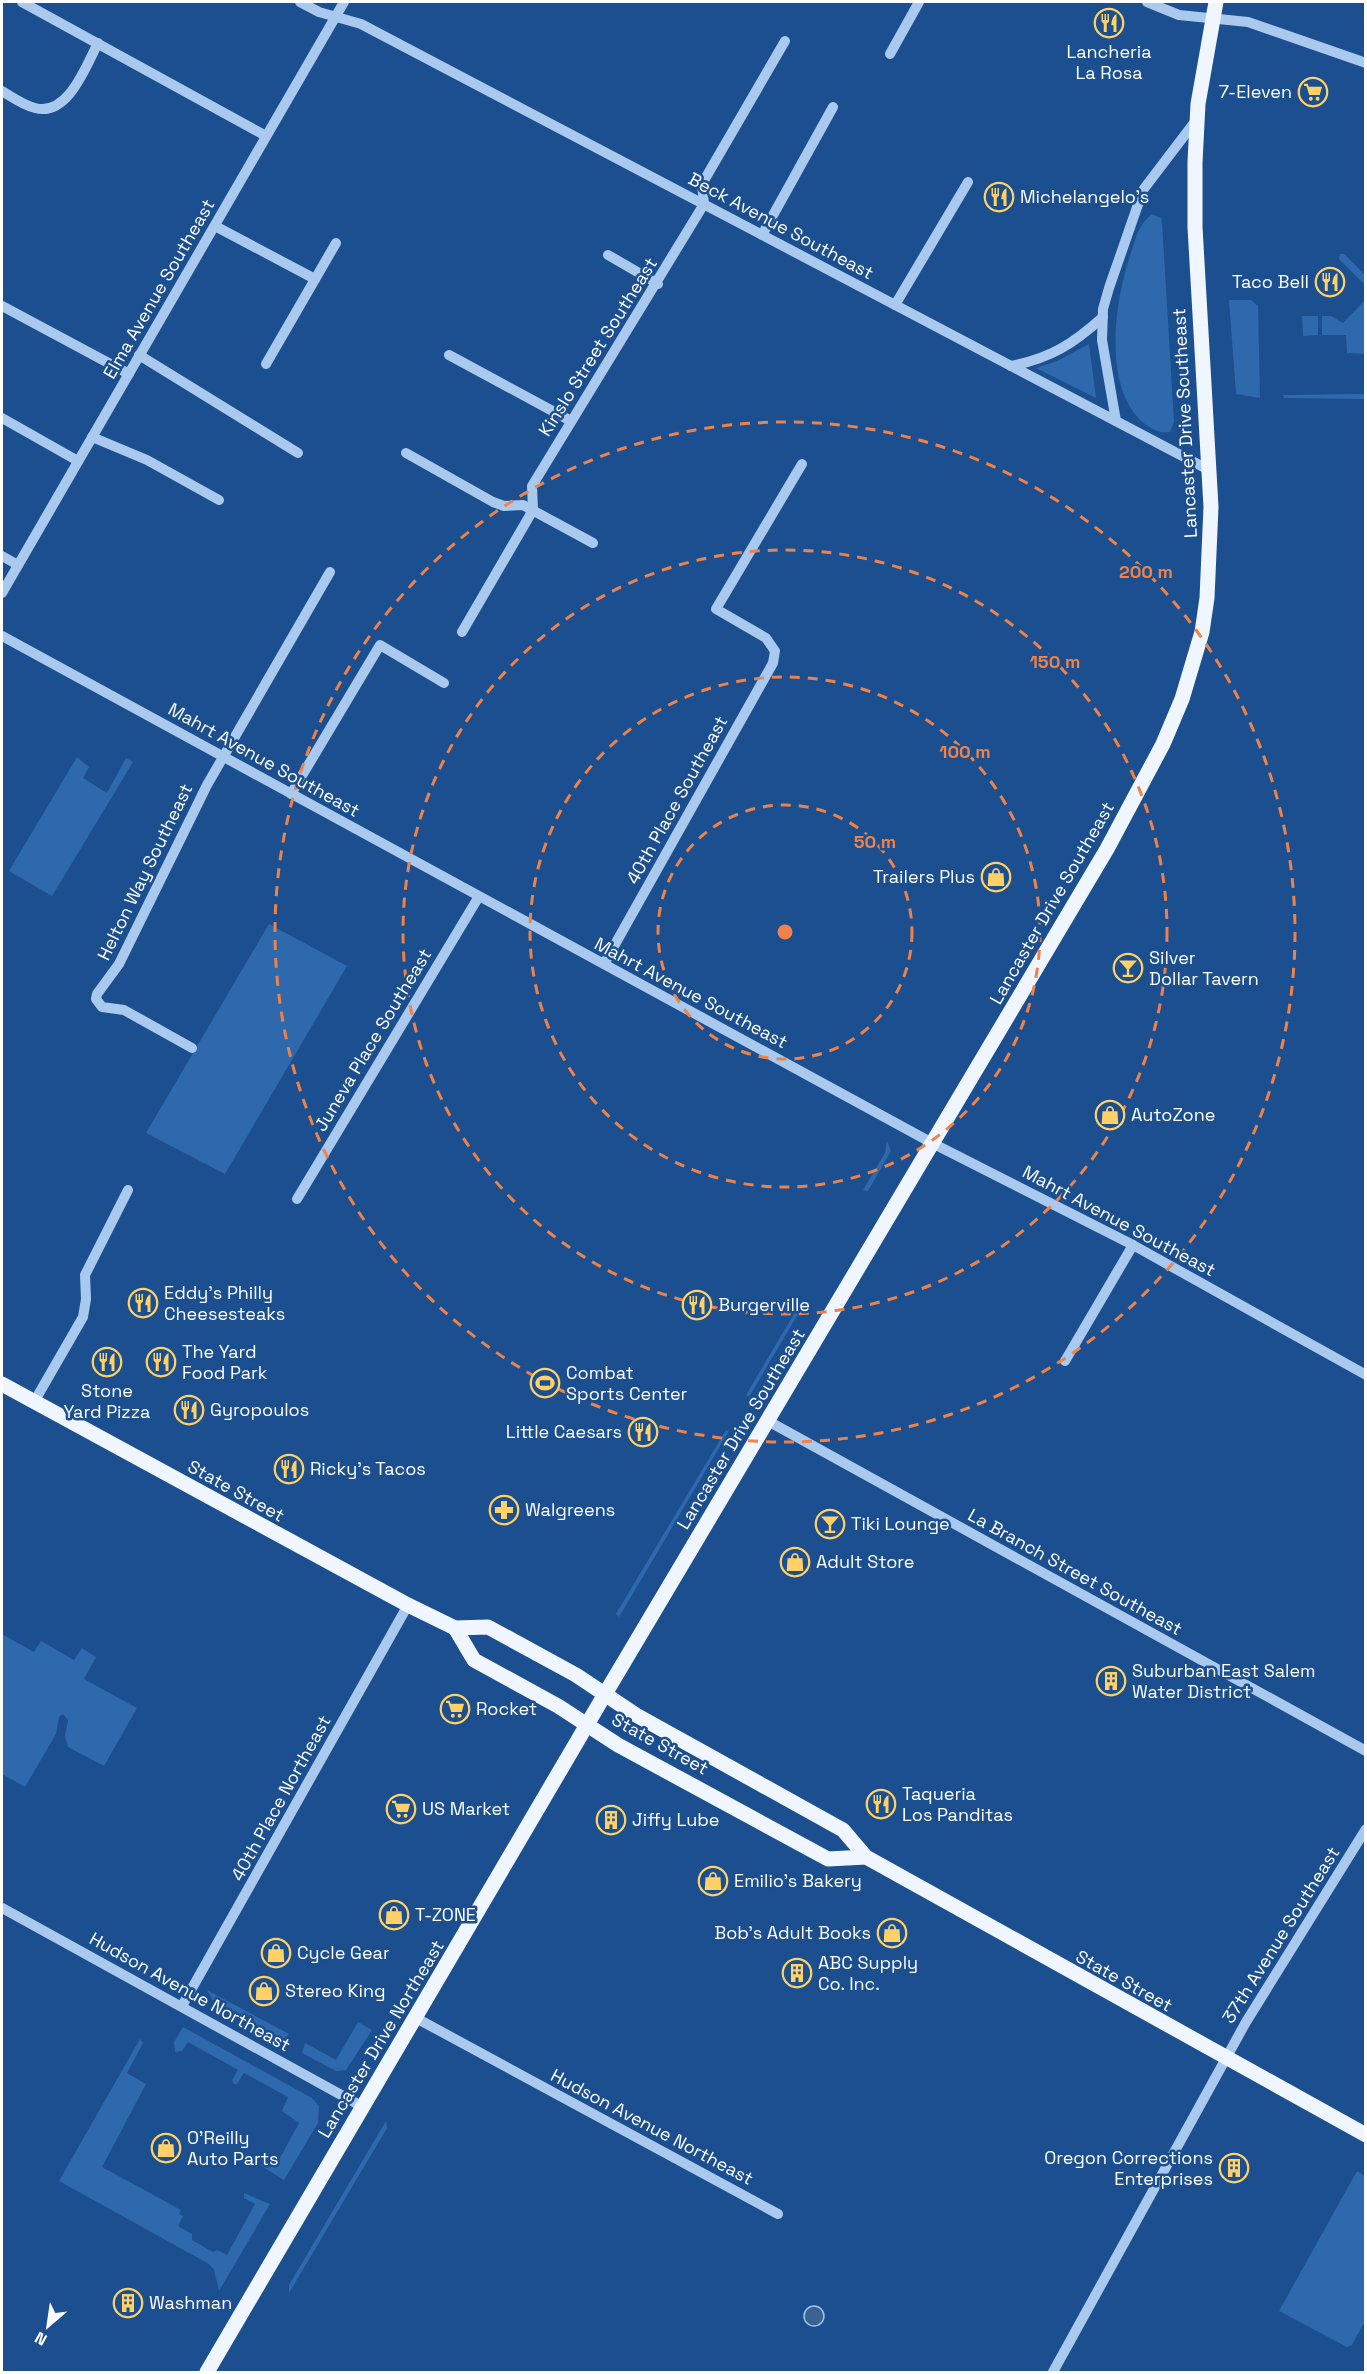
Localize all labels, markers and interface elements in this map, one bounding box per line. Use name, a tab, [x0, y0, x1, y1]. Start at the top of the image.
restaurant icon: Lancheria La Rosa	[1093, 7, 1125, 39]
place label: Lancheria La Rosa	[1066, 40, 1152, 84]
supermarket icon: 7-Eleven	[1297, 76, 1329, 108]
place label: 7-Eleven	[1219, 80, 1292, 103]
street label: Beck Avenue Southeast	[685, 167, 878, 284]
restaurant icon: Michelangelo's	[983, 181, 1015, 213]
place label: Michelangelo's	[1020, 185, 1149, 208]
street label: Elma Avenue Southeast	[98, 195, 220, 383]
street label: Kinslo Street Southeast	[533, 253, 662, 440]
restaurant icon: Taco Bell	[1314, 266, 1346, 298]
place label: Taco Bell	[1232, 270, 1309, 293]
street label: Lancaster Drive Southeast	[1167, 307, 1202, 539]
text: 200 m	[1119, 560, 1173, 583]
text: 150 m	[1030, 650, 1080, 673]
street label: Mahrt Avenue Southeast	[164, 697, 364, 822]
street label: 40th Place Southeast	[621, 711, 732, 888]
text: 100 m	[939, 740, 991, 763]
street label: Helton Way Southeast	[92, 780, 197, 964]
street label: Lancaster Drive Southeast	[984, 797, 1119, 1008]
text: 50 m	[854, 830, 896, 853]
shop icon: Trailers Plus	[980, 861, 1012, 893]
place label: Trailers Plus	[873, 865, 975, 888]
centre of rings	[775, 922, 795, 942]
street label: Mahrt Avenue Southeast	[591, 932, 792, 1053]
street label: Juneva Place Southeast	[309, 944, 436, 1135]
place label: Silver Dollar Tavern	[1149, 946, 1259, 990]
bar icon: Silver Dollar Tavern	[1112, 952, 1144, 984]
shop icon: AutoZone	[1094, 1099, 1126, 1131]
place label: AutoZone	[1131, 1103, 1215, 1126]
street label: Mahrt Avenue Southeast	[1019, 1160, 1220, 1281]
place label: Eddy's Philly Cheesesteaks	[164, 1281, 285, 1325]
restaurant icon: Eddy's Philly Cheesesteaks	[127, 1287, 159, 1319]
restaurant icon: Burgerville	[681, 1289, 713, 1321]
place label: Burgerville	[718, 1293, 810, 1316]
street label: Lancaster Drive Southeast	[671, 1324, 810, 1533]
place label: The Yard Food Park	[182, 1340, 268, 1384]
restaurant icon: Stone Yard Pizza	[91, 1346, 123, 1378]
restaurant icon: The Yard Food Park	[145, 1346, 177, 1378]
place label: Combat Sports Center	[566, 1361, 688, 1405]
sports icon: Combat Sports Center	[529, 1367, 561, 1399]
place label: Stone Yard Pizza	[64, 1379, 150, 1423]
restaurant icon: Gyropoulos	[173, 1394, 205, 1426]
place label: Gyropoulos	[210, 1398, 309, 1421]
restaurant icon: Little Caesars	[627, 1416, 659, 1448]
place label: Little Caesars	[506, 1420, 622, 1443]
restaurant icon: Ricky's Tacos	[273, 1453, 305, 1485]
street label: State Street	[184, 1454, 289, 1527]
place label: Ricky's Tacos	[310, 1457, 426, 1480]
pharmacy icon: Walgreens	[488, 1494, 520, 1526]
place label: Walgreens	[525, 1498, 615, 1521]
street label: La Branch Street Southeast	[964, 1503, 1186, 1640]
bar icon: Tiki Lounge	[814, 1508, 846, 1540]
place label: Tiki Lounge	[851, 1512, 950, 1535]
shop icon: Adult Store	[779, 1546, 811, 1578]
place label: Adult Store	[816, 1550, 914, 1573]
place label: Suburban East Salem Water District	[1132, 1659, 1316, 1703]
building icon: Suburban East Salem Water District	[1095, 1665, 1127, 1697]
supermarket icon: Rocket	[439, 1693, 471, 1725]
place label: Rocket	[476, 1697, 537, 1720]
street label: State Street	[608, 1707, 713, 1780]
street label: 40th Place Northeast	[225, 1711, 336, 1885]
place label: Taqueria Los Panditas	[902, 1782, 1013, 1826]
restaurant icon: Taqueria Los Panditas	[865, 1788, 897, 1820]
supermarket icon: US Market	[385, 1793, 417, 1825]
place label: US Market	[422, 1797, 510, 1820]
building icon: Jiffy Lube	[595, 1804, 627, 1836]
place label: Jiffy Lube	[632, 1808, 720, 1831]
street label: 37th Avenue Southeast	[1217, 1842, 1344, 2027]
shop icon: Emilio's Bakery	[697, 1865, 729, 1897]
place label: Emilio's Bakery	[734, 1869, 862, 1892]
shop icon: T-ZONE	[378, 1899, 410, 1931]
place label: T-ZONE	[415, 1903, 476, 1926]
shop icon: Bob's Adult Books	[876, 1917, 908, 1949]
place label: Bob's Adult Books	[714, 1921, 871, 1944]
street label: Hudson Avenue Northeast	[86, 1927, 295, 2056]
street label: Lancaster Drive Northeast	[312, 1936, 449, 2142]
shop icon: Cycle Gear	[260, 1937, 292, 1969]
place label: Cycle Gear	[297, 1941, 390, 1964]
street label: State Street	[1072, 1944, 1177, 2017]
place label: ABC Supply Co. Inc.	[818, 1951, 918, 1995]
building icon: ABC Supply Co. Inc.	[781, 1957, 813, 1989]
shop icon: Stereo King	[248, 1975, 280, 2007]
place label: Stereo King	[285, 1979, 386, 2002]
street label: Hudson Avenue Northeast	[547, 2063, 758, 2190]
place label: O'Reilly Auto Parts	[187, 2126, 279, 2170]
shop icon: O'Reilly Auto Parts	[150, 2132, 182, 2164]
place label: Oregon Corrections Enterprises	[1044, 2146, 1213, 2190]
building icon: Oregon Corrections Enterprises	[1218, 2152, 1250, 2184]
building icon: Washman	[112, 2287, 144, 2319]
place label: Washman	[149, 2291, 232, 2314]
north arrow	[18, 2296, 78, 2356]
text: N	[31, 2327, 51, 2350]

